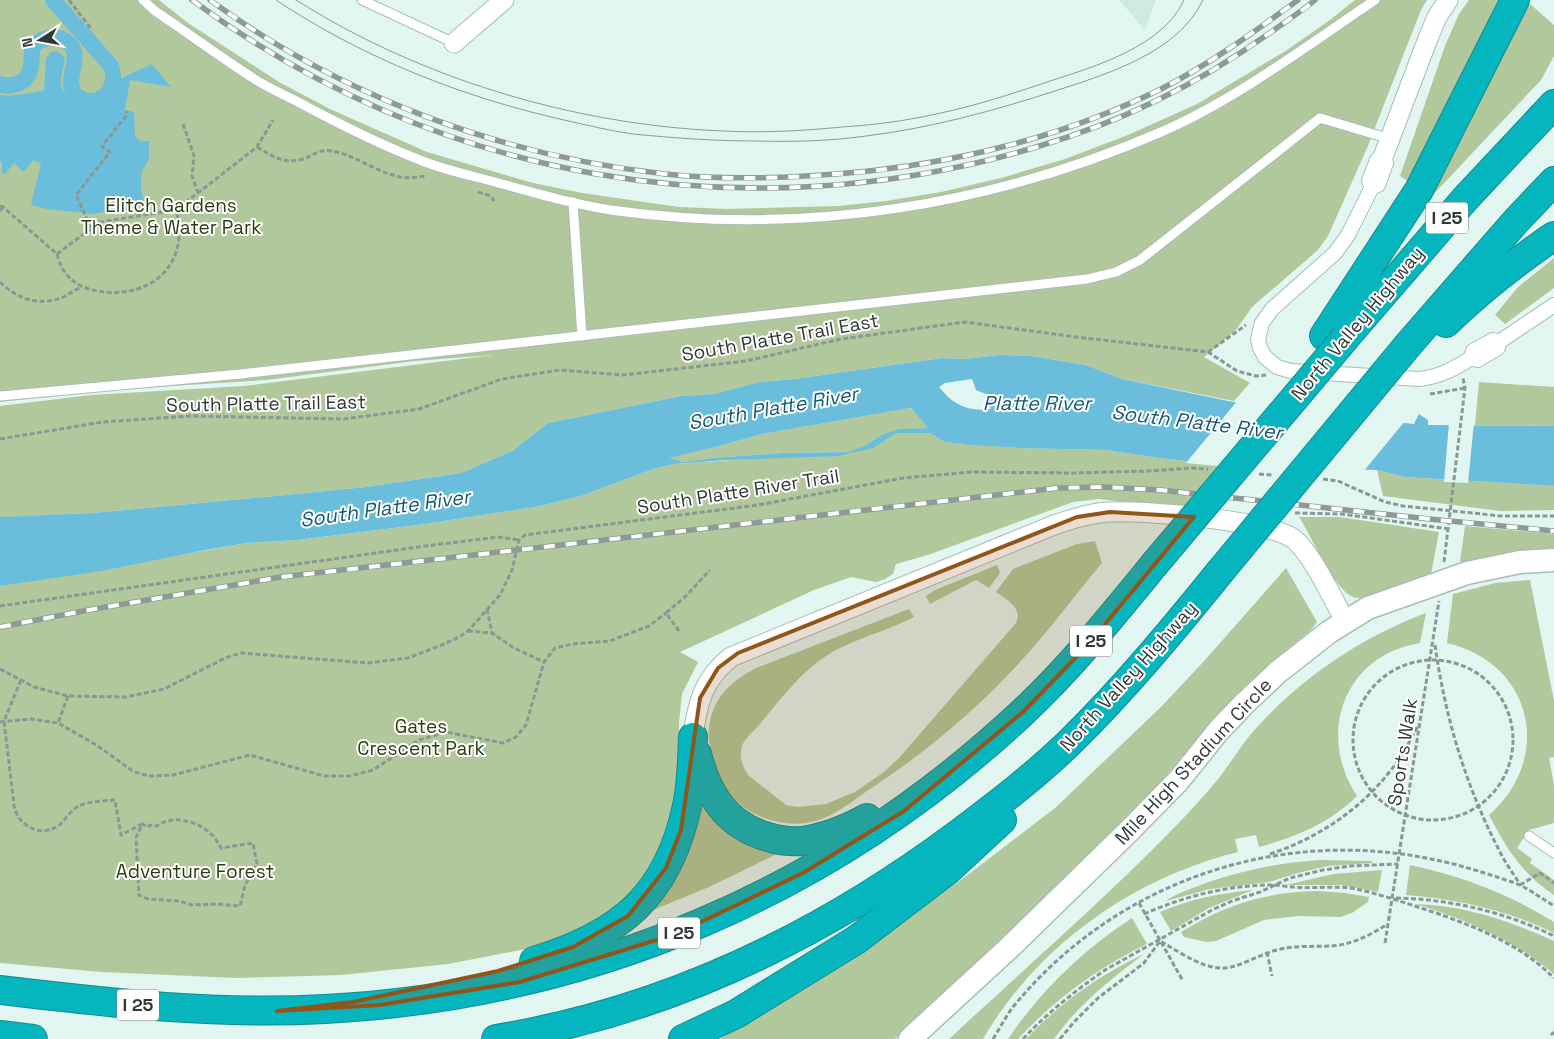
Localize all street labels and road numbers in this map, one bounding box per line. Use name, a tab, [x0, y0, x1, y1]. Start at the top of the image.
road number: I 25	[1426, 202, 1468, 234]
street label: North Valley Highway	[1286, 241, 1429, 406]
street label: South Platte Trail East	[680, 308, 881, 367]
street label: South Platte Trail East	[166, 389, 366, 418]
street label: South Platte River Trail	[635, 463, 841, 520]
street label: North Valley Highway	[1054, 596, 1203, 757]
road number: I 25	[1070, 626, 1112, 656]
street label: Mile High Stadium Circle	[1109, 673, 1277, 850]
street label: Sports Walk	[1382, 697, 1423, 808]
road number: I 25	[658, 918, 700, 948]
road number: I 25	[117, 990, 159, 1020]

